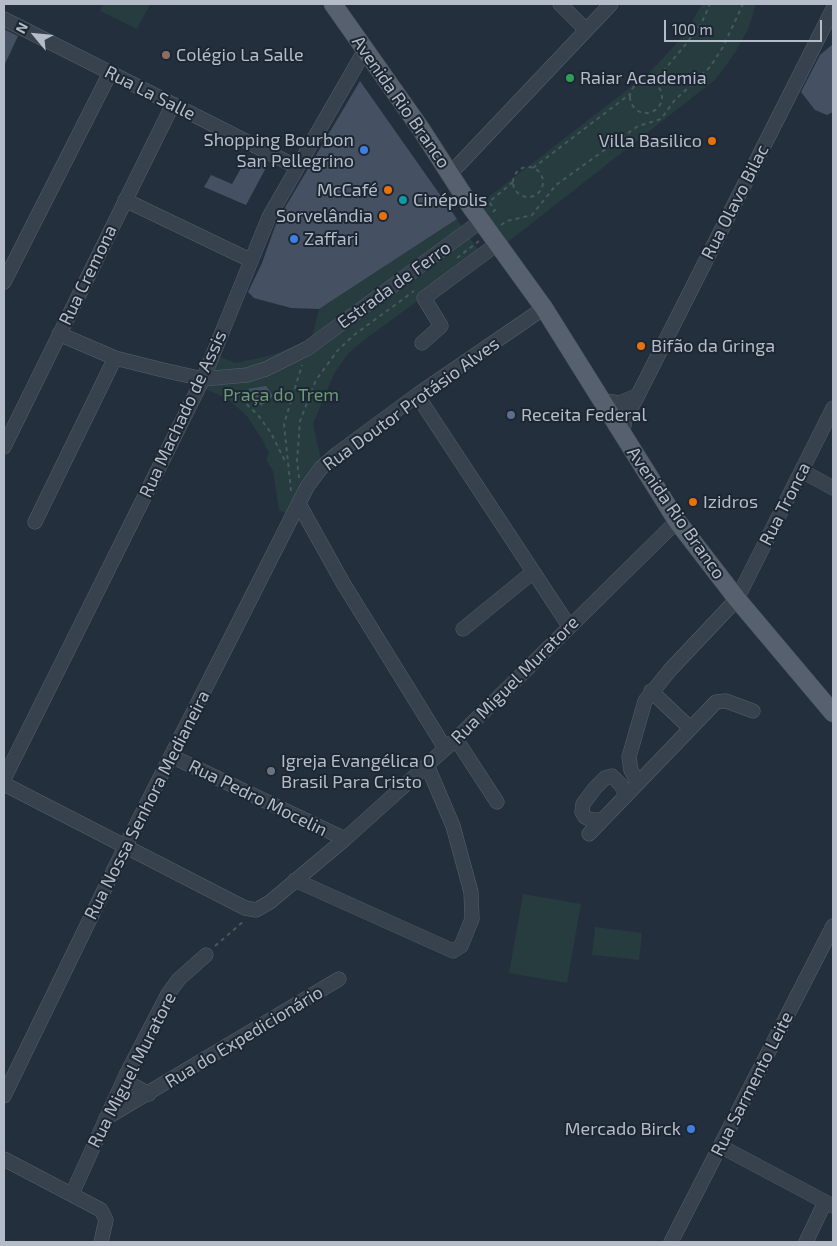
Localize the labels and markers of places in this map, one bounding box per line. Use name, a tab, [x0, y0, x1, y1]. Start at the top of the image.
place label: Colégio La Salle	[176, 44, 304, 66]
marker: Colégio La Salle	[160, 49, 172, 61]
place label: Raiar Academia	[580, 67, 707, 89]
marker: Raiar Academia	[564, 72, 576, 84]
place label: Shopping Bourbon San Pellegrino	[204, 129, 354, 172]
place label: Villa Basilico	[599, 130, 702, 152]
marker: Villa Basilico	[706, 135, 718, 147]
marker: Shopping Bourbon San Pellegrino	[358, 144, 370, 156]
place label: McCafé	[317, 179, 378, 201]
marker: McCafé	[382, 184, 394, 196]
place label: Cinépolis	[413, 189, 487, 211]
marker: Cinépolis	[397, 194, 409, 206]
place label: Sorvelândia	[276, 205, 373, 227]
marker: Sorvelândia	[377, 210, 389, 222]
place label: Zaffari	[304, 228, 358, 250]
marker: Zaffari	[288, 233, 300, 245]
place label: Bifão da Gringa	[651, 335, 775, 357]
marker: Bifão da Gringa	[635, 340, 647, 352]
place label: Receita Federal	[521, 404, 647, 426]
marker: Receita Federal	[505, 409, 517, 421]
place label: Izidros	[703, 491, 758, 513]
marker: Izidros	[687, 496, 699, 508]
place label: Igreja Evangélica O Brasil Para Cristo	[281, 750, 435, 792]
marker: Igreja Evangélica O Brasil Para Cristo	[265, 765, 277, 777]
place label: Mercado Birck	[565, 1118, 681, 1140]
marker: Mercado Birck	[685, 1123, 697, 1135]

